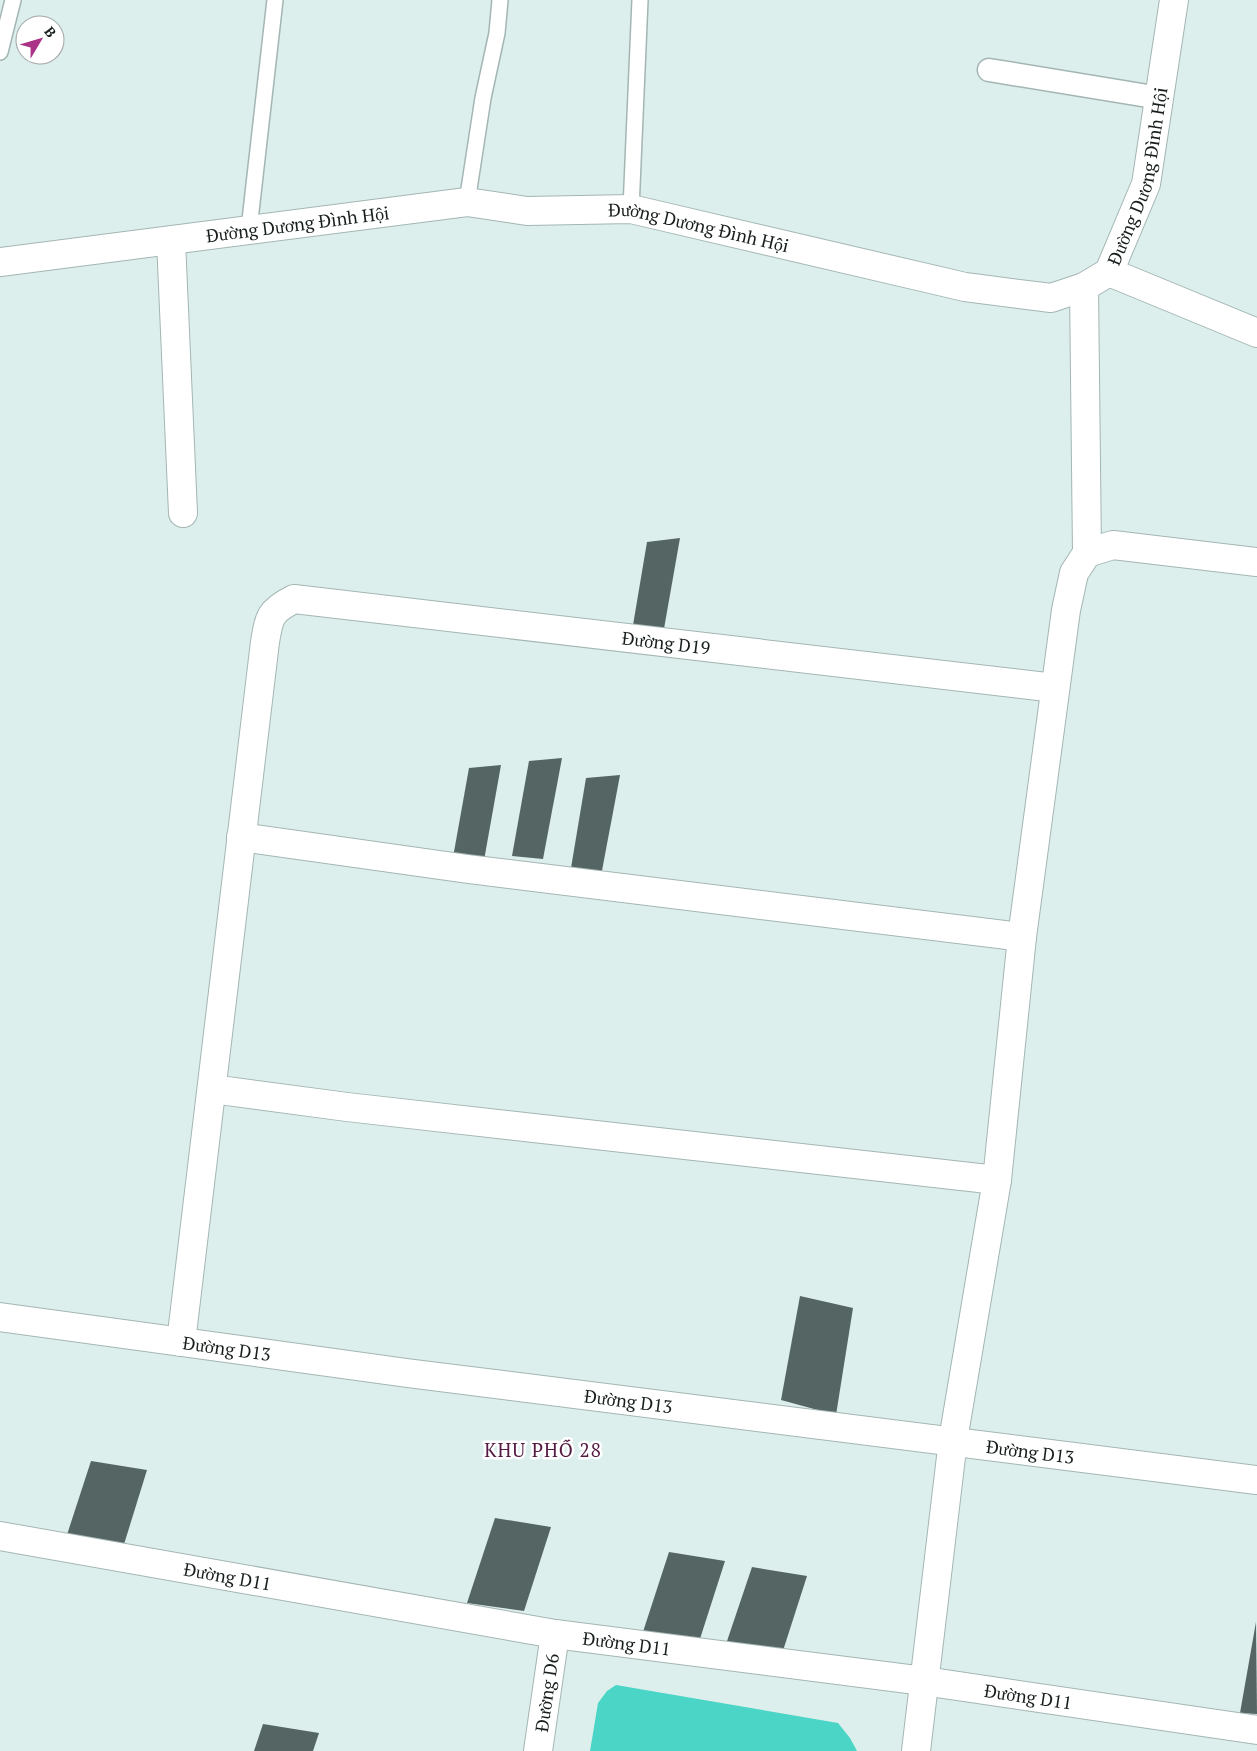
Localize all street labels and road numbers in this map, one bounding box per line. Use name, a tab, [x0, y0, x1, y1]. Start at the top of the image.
street label: Đường Dương Đình Hội	[1101, 86, 1173, 269]
street label: Đường Dương Đình Hội	[608, 197, 791, 257]
street label: Đường Dương Đình Hội	[204, 200, 391, 247]
street label: Đường D19	[621, 625, 711, 660]
street label: Đường D13	[181, 1330, 272, 1366]
street label: Đường D13	[583, 1383, 674, 1418]
street label: Đường D13	[985, 1434, 1076, 1469]
street label: Đường D11	[182, 1557, 273, 1596]
street label: Đường D11	[581, 1626, 672, 1661]
street label: Đường D6	[529, 1651, 564, 1733]
street label: Đường D11	[983, 1678, 1074, 1715]

